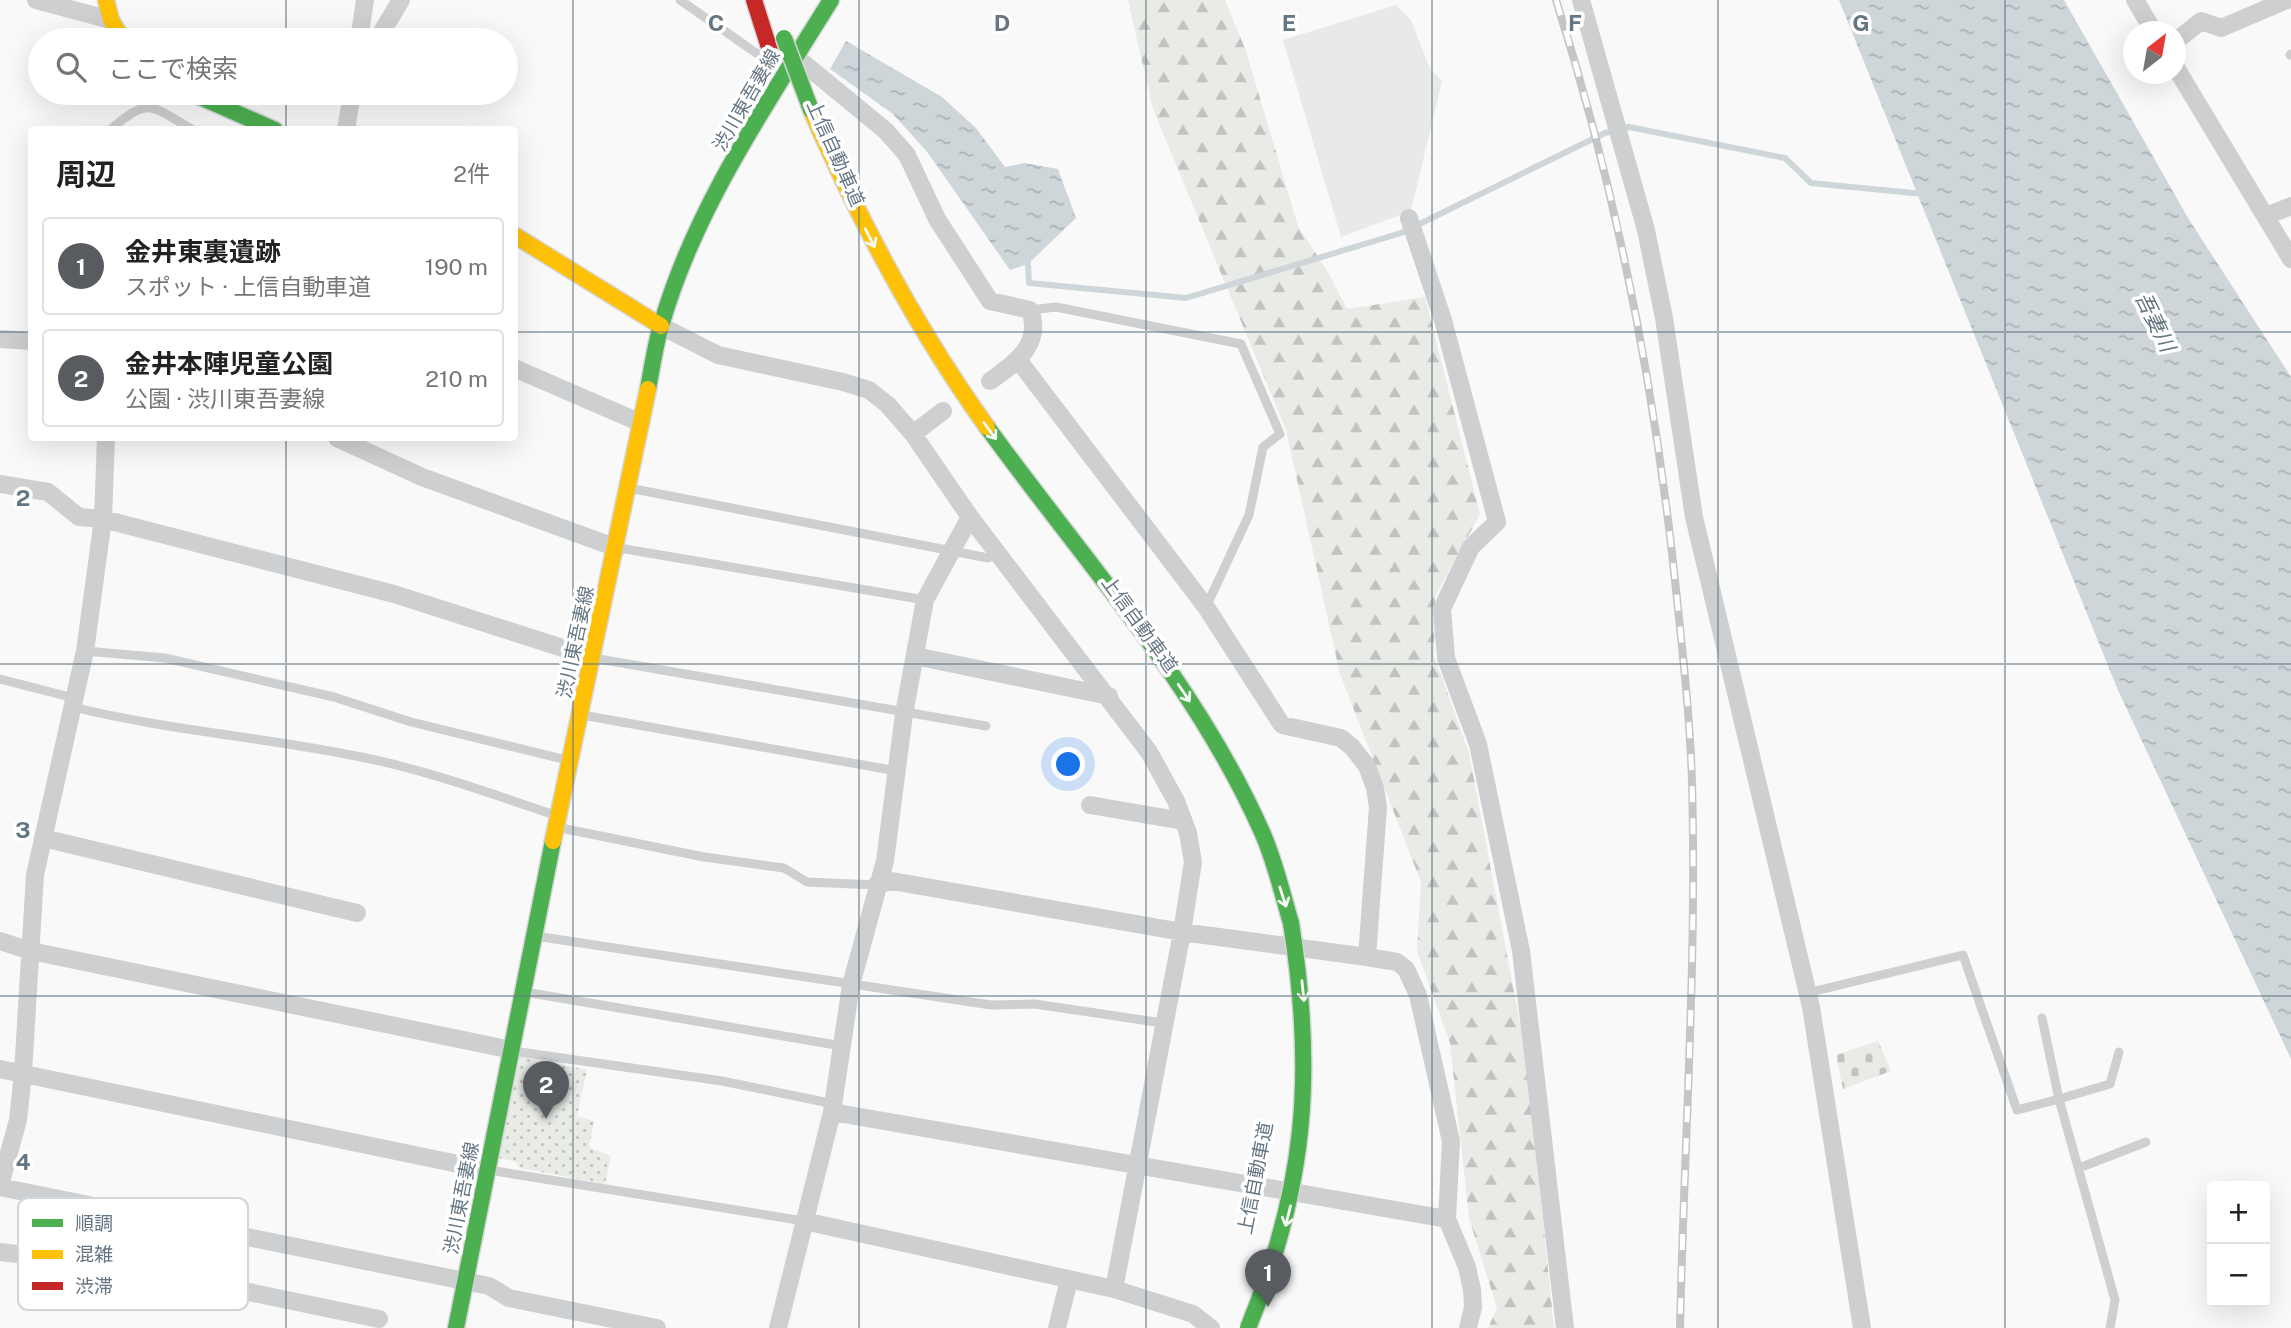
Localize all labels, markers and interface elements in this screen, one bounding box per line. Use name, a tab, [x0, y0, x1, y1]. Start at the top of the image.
text: C	[708, 9, 724, 36]
text: D	[994, 9, 1010, 36]
text: E	[1282, 9, 1296, 36]
text: F	[1568, 9, 1582, 36]
text: G	[1852, 9, 1870, 36]
north arrow	[2123, 21, 2186, 84]
search box	[28, 28, 518, 105]
street label: 渋川東吾妻線	[708, 45, 784, 155]
icon: search	[52, 48, 90, 86]
text: ここで検索	[108, 53, 238, 84]
street label: 上信自動車道	[803, 96, 869, 210]
text: 周辺	[56, 156, 116, 192]
text: 2件	[453, 160, 490, 187]
one-way arrow	[864, 228, 878, 248]
text: 金井東裏遺跡	[125, 236, 281, 267]
text: 1	[76, 253, 86, 280]
text: 190 m	[425, 253, 488, 280]
text: スポット · 上信自動車道	[125, 273, 371, 300]
water label: 吾妻川	[2130, 288, 2181, 357]
text: 金井本陣児童公園	[125, 348, 333, 379]
text: 2	[74, 365, 88, 392]
text: 210 m	[425, 365, 488, 392]
text: 公園 · 渋川東吾妻線	[125, 385, 325, 412]
one-way arrow	[983, 421, 998, 440]
text: 2	[16, 484, 30, 511]
street label: 上信自動車道	[1098, 571, 1182, 677]
street label: 渋川東吾妻線	[552, 584, 598, 700]
one-way arrow	[1177, 683, 1191, 702]
your location	[1051, 747, 1085, 781]
text: 3	[15, 816, 31, 843]
one-way arrow	[1278, 885, 1290, 907]
one-way arrow	[1297, 979, 1310, 1001]
pin: 2	[523, 1061, 569, 1119]
street label: 上信自動車道	[1233, 1120, 1277, 1236]
street label: 渋川東吾妻線	[439, 1140, 483, 1256]
text: 4	[15, 1148, 31, 1175]
map controls	[2207, 1181, 2270, 1307]
button: +	[2207, 1181, 2270, 1244]
legend	[18, 1198, 248, 1310]
one-way arrow	[1281, 1204, 1294, 1227]
text: 順調	[75, 1212, 113, 1234]
text: 混雑	[75, 1243, 113, 1265]
button: −	[2207, 1244, 2270, 1307]
pin: 1	[1245, 1249, 1291, 1307]
text: 渋滞	[75, 1275, 113, 1297]

